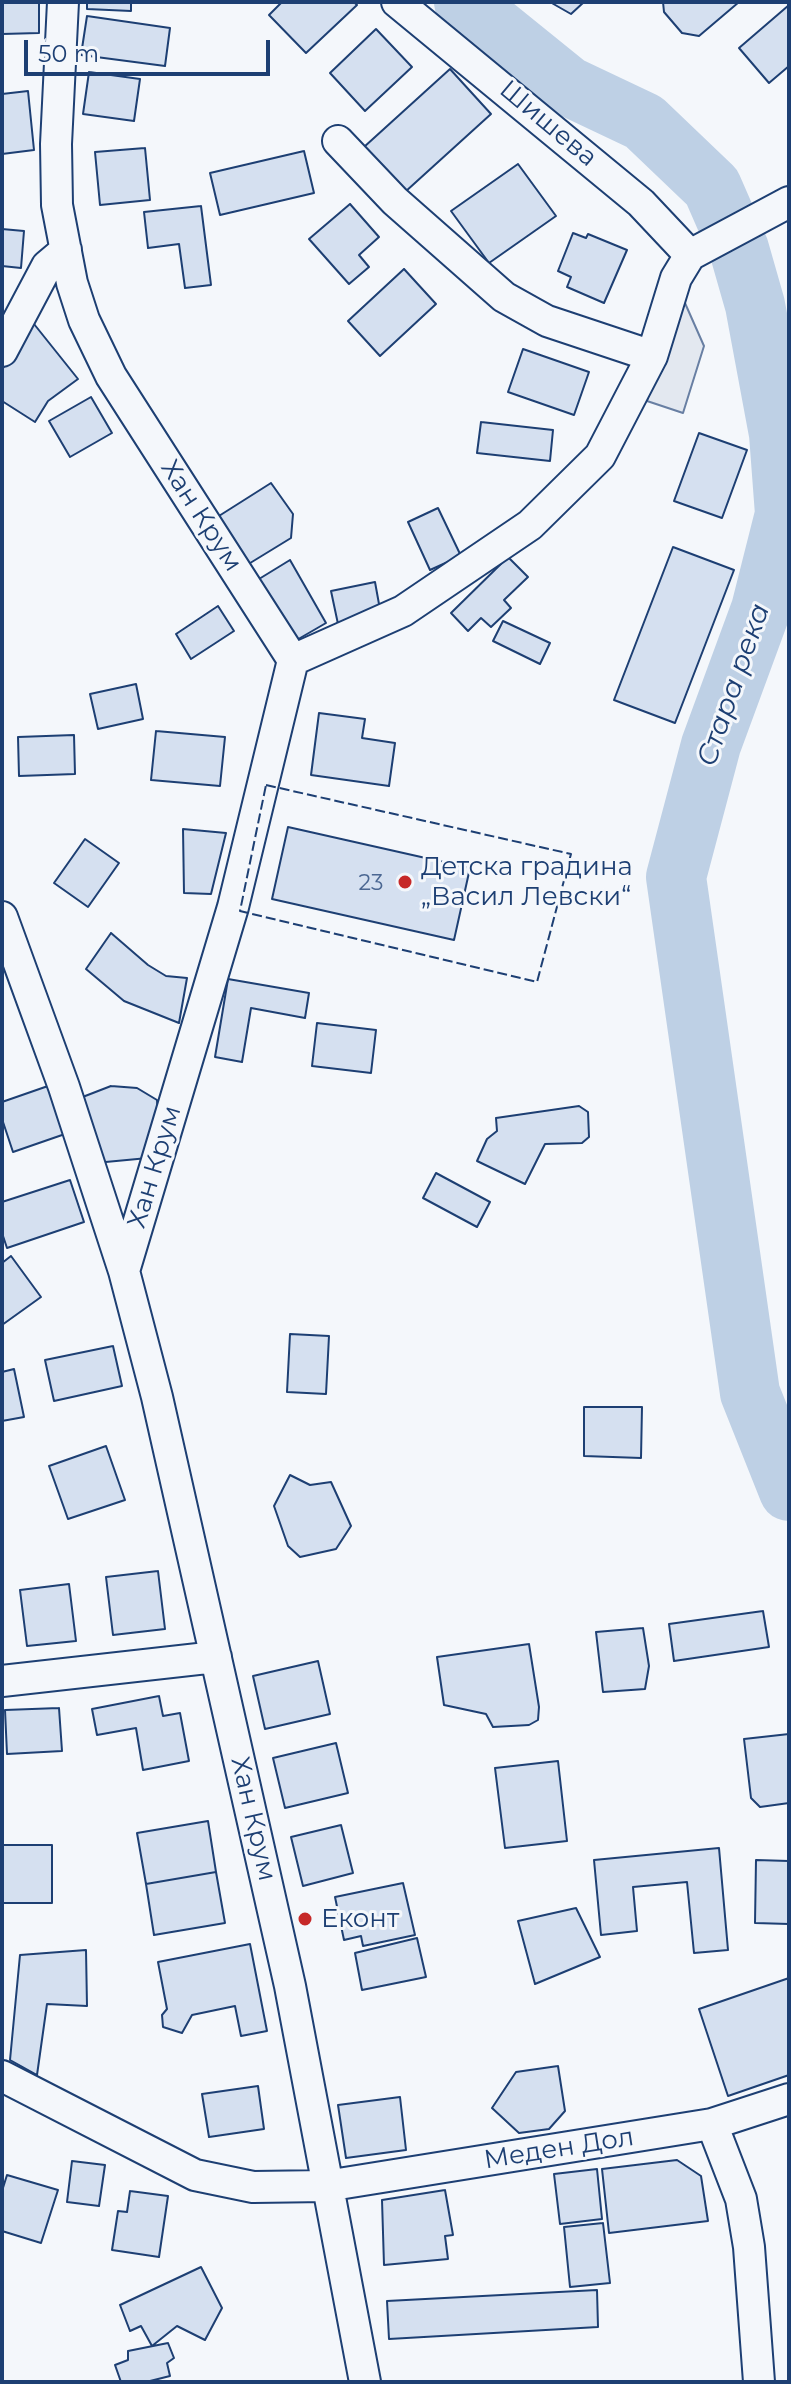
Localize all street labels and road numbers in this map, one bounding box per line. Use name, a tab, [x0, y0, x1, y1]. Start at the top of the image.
street label: Шишева	[493, 74, 603, 174]
street label: Хан Крум	[153, 454, 249, 578]
street label: Хан Крум	[122, 1102, 188, 1232]
street label: Хан Крум	[224, 1754, 282, 1884]
street label: Меден Дол	[482, 2122, 636, 2176]

